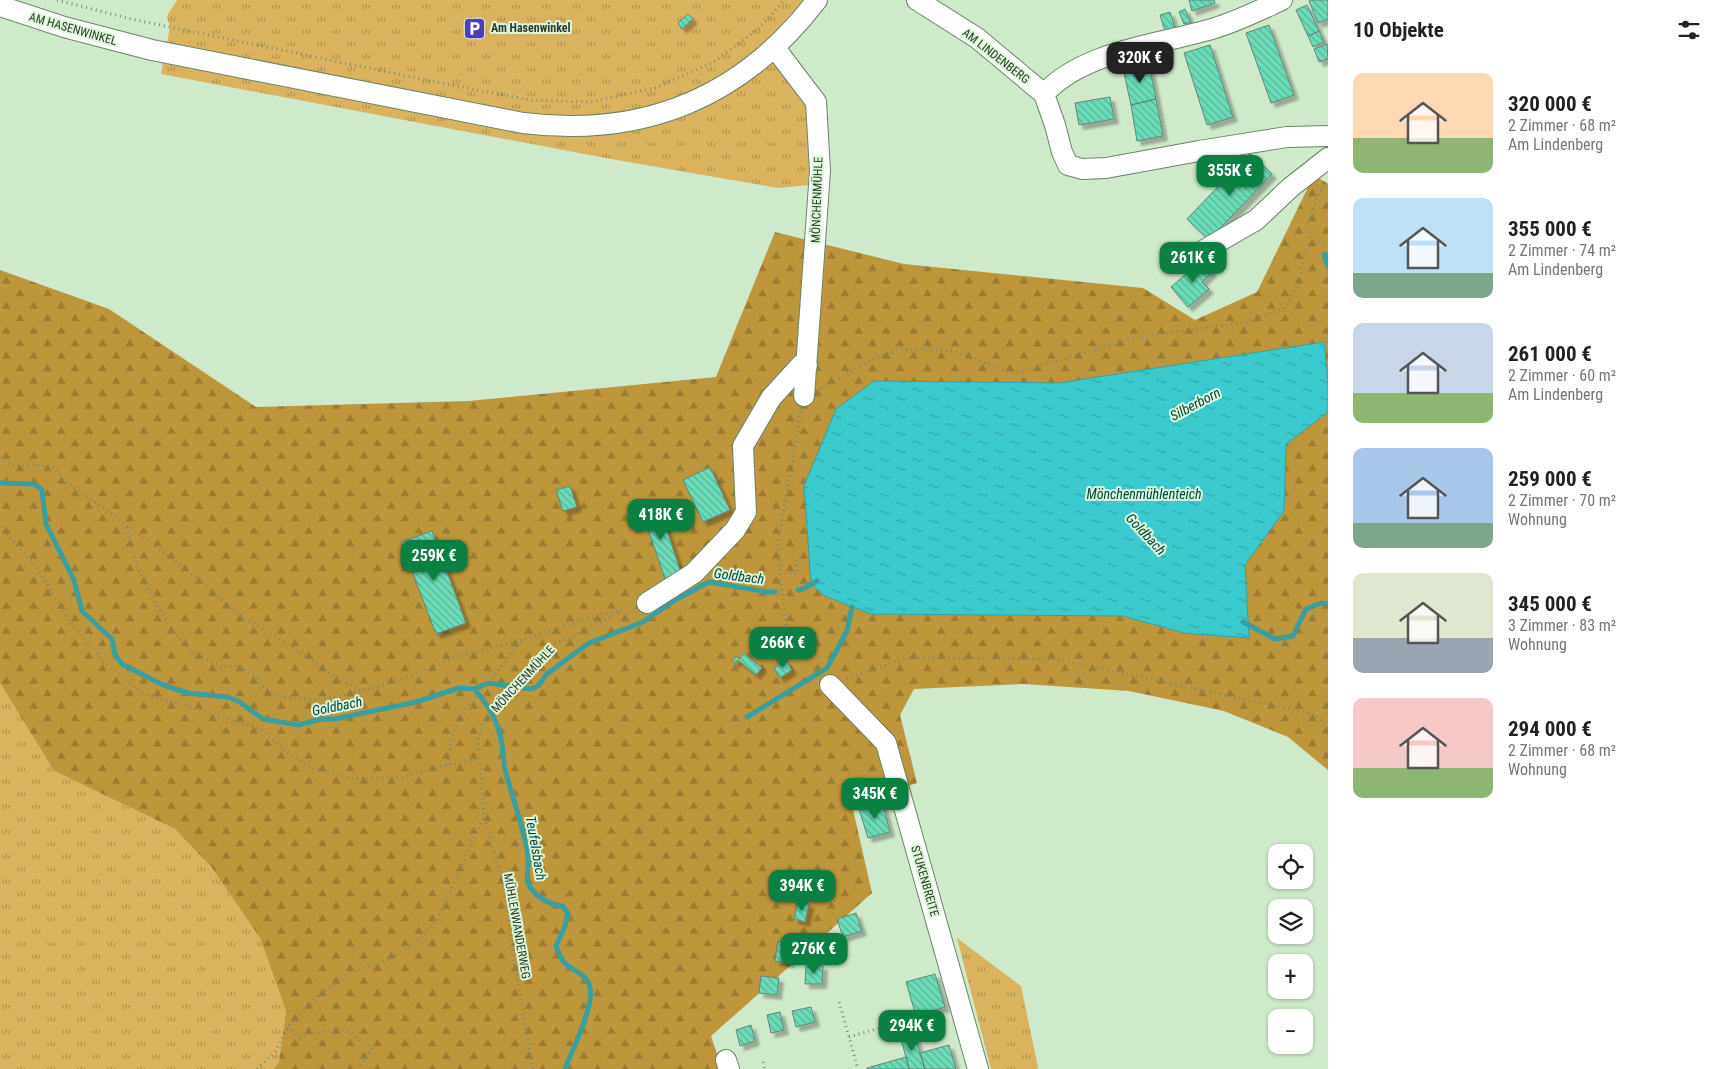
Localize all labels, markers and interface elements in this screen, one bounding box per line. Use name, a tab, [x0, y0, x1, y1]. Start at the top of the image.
street label: AM HASENWINKEL	[28, 10, 119, 48]
parking icon: Am Hasenwinkel	[463, 16, 487, 40]
icon: filters	[1675, 16, 1703, 44]
text: 10 Objekte	[1353, 18, 1444, 42]
place label: Am Hasenwinkel	[491, 21, 571, 35]
street label: AM LINDENBERG	[960, 26, 1032, 86]
pin: 320K €	[1099, 42, 1181, 84]
text: 320K €	[1118, 48, 1162, 67]
text: 320 000 €	[1508, 92, 1592, 116]
icon: home	[1393, 93, 1453, 153]
text: 2 Zimmer · 68 m²	[1508, 116, 1616, 135]
text: Am Lindenberg	[1508, 135, 1603, 154]
pin: 355K €	[1189, 154, 1271, 197]
street label: MÖNCHENMÜHLE	[807, 157, 826, 243]
text: 355K €	[1208, 161, 1252, 180]
text: 355 000 €	[1508, 217, 1592, 241]
icon: home	[1393, 218, 1453, 278]
text: 2 Zimmer · 74 m²	[1508, 241, 1616, 260]
pin: 261K €	[1152, 242, 1234, 284]
text: 261K €	[1171, 248, 1215, 267]
text: Am Lindenberg	[1508, 260, 1603, 279]
text: 261 000 €	[1508, 342, 1592, 366]
icon: home	[1393, 343, 1453, 403]
text: 2 Zimmer · 60 m²	[1508, 366, 1616, 385]
water label: Silberborn	[1167, 384, 1223, 424]
text: Am Lindenberg	[1508, 385, 1603, 404]
text: 259 000 €	[1508, 467, 1592, 491]
icon: home	[1393, 468, 1453, 528]
water label: Mönchenmühlenteich	[1086, 486, 1202, 502]
text: 2 Zimmer · 70 m²	[1508, 491, 1616, 510]
pin: 418K €	[620, 498, 702, 541]
text: 418K €	[639, 505, 683, 524]
water label: Goldbach	[1123, 510, 1169, 558]
text: Wohnung	[1508, 510, 1567, 529]
pin: 259K €	[393, 540, 475, 582]
text: 259K €	[412, 546, 456, 565]
water label: Goldbach	[713, 565, 765, 587]
text: 345 000 €	[1508, 592, 1592, 616]
icon: home	[1393, 593, 1453, 653]
text: 3 Zimmer · 83 m²	[1508, 616, 1616, 635]
pin: 266K €	[742, 626, 824, 669]
text: 266K €	[761, 633, 805, 652]
text: Wohnung	[1508, 635, 1567, 654]
street label: MÖNCHENMÜHLE	[488, 642, 558, 715]
water label: Goldbach	[311, 693, 363, 719]
text: 294 000 €	[1508, 717, 1592, 741]
icon: home	[1393, 718, 1453, 778]
text: 2 Zimmer · 68 m²	[1508, 741, 1616, 760]
text: Wohnung	[1508, 760, 1567, 779]
pin: 345K €	[834, 778, 916, 820]
text: 345K €	[853, 784, 897, 803]
water label: Teufelsbach	[522, 815, 550, 881]
street label: STUKENBREITE	[908, 844, 942, 918]
map controls	[1268, 844, 1313, 1054]
button: locate	[1268, 844, 1313, 889]
pin: 394K €	[761, 870, 843, 912]
street label: MÜHLENWANDERWEG	[501, 872, 534, 980]
text: 394K €	[780, 876, 824, 895]
button: layers	[1268, 899, 1313, 944]
pin: 276K €	[773, 932, 855, 975]
text: 276K €	[792, 939, 836, 958]
button: +	[1268, 954, 1313, 999]
button: −	[1268, 1009, 1313, 1054]
pin: 294K €	[871, 1010, 953, 1052]
text: 294K €	[890, 1016, 934, 1035]

